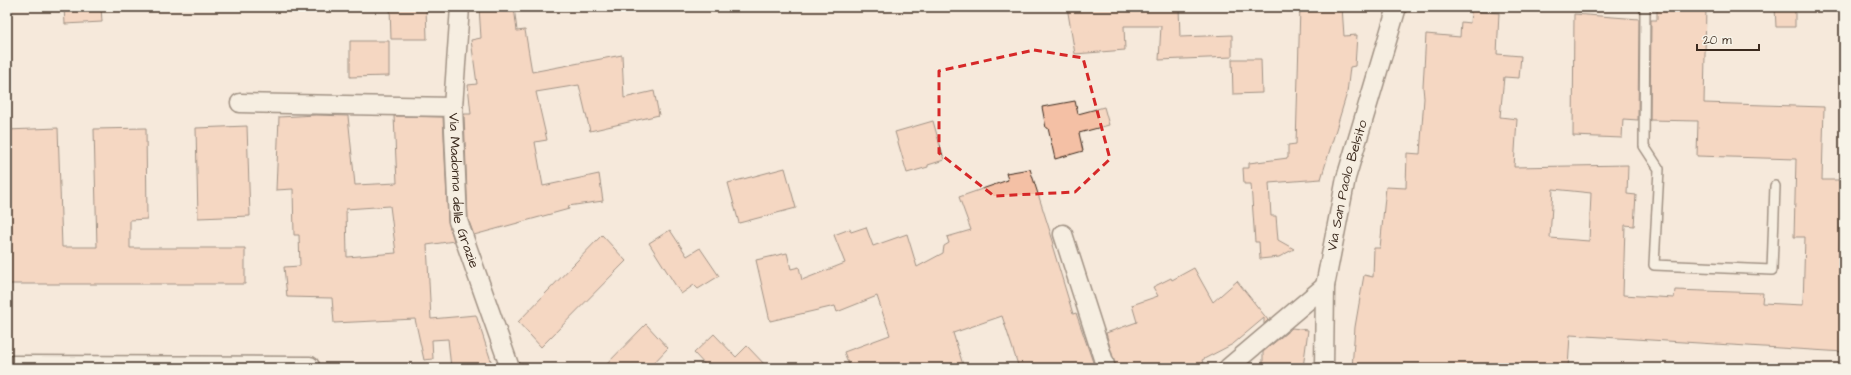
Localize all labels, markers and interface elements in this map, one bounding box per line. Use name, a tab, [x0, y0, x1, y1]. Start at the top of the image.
scale bar	[1697, 26, 1759, 52]
text: 20 m	[1703, 32, 1732, 49]
street label: Via Madonna delle Grazie	[443, 112, 484, 271]
street label: Via San Paolo Belsito	[1322, 117, 1373, 253]

